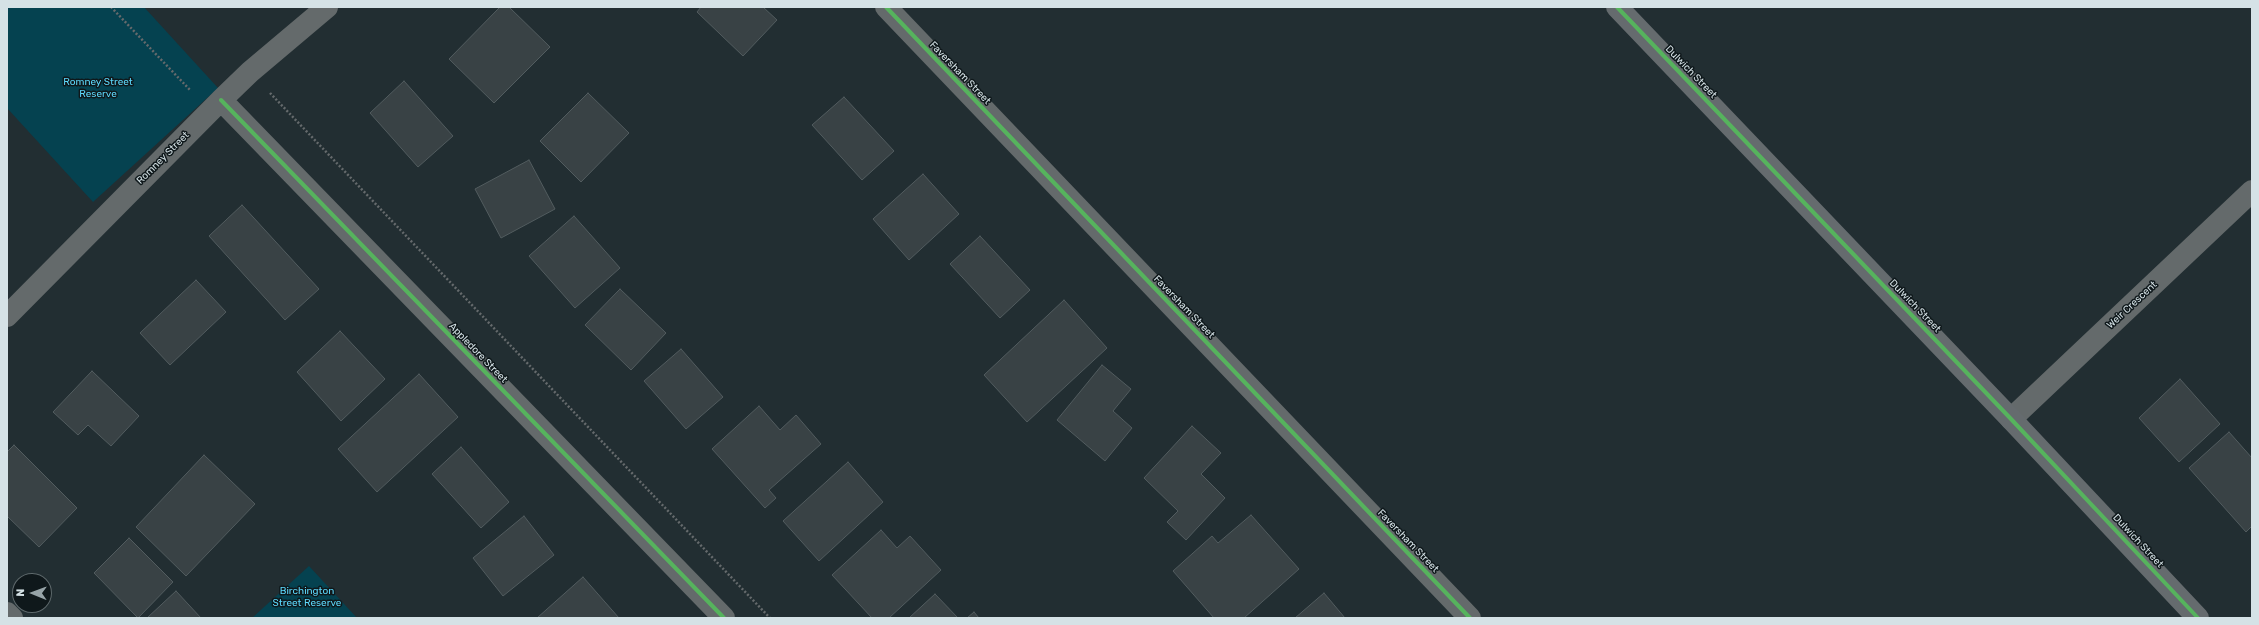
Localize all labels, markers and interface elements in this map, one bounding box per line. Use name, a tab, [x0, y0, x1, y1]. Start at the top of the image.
street label: Faversham Street	[927, 39, 993, 107]
street label: Dulwich Street	[1663, 43, 1719, 101]
park label: Romney Street Reserve	[63, 76, 133, 100]
street label: Romney Street	[134, 129, 192, 187]
street label: Faversham Street	[1151, 273, 1217, 341]
street label: Dulwich Street	[1887, 277, 1943, 335]
street label: Weir Crescent	[2104, 279, 2160, 331]
street label: Appledore Street	[446, 320, 510, 386]
street label: Faversham Street	[1375, 507, 1441, 575]
street label: Dulwich Street	[2110, 512, 2166, 570]
north arrow	[12, 573, 52, 613]
park label: Birchington Street Reserve	[273, 585, 341, 608]
text: N	[14, 589, 27, 597]

